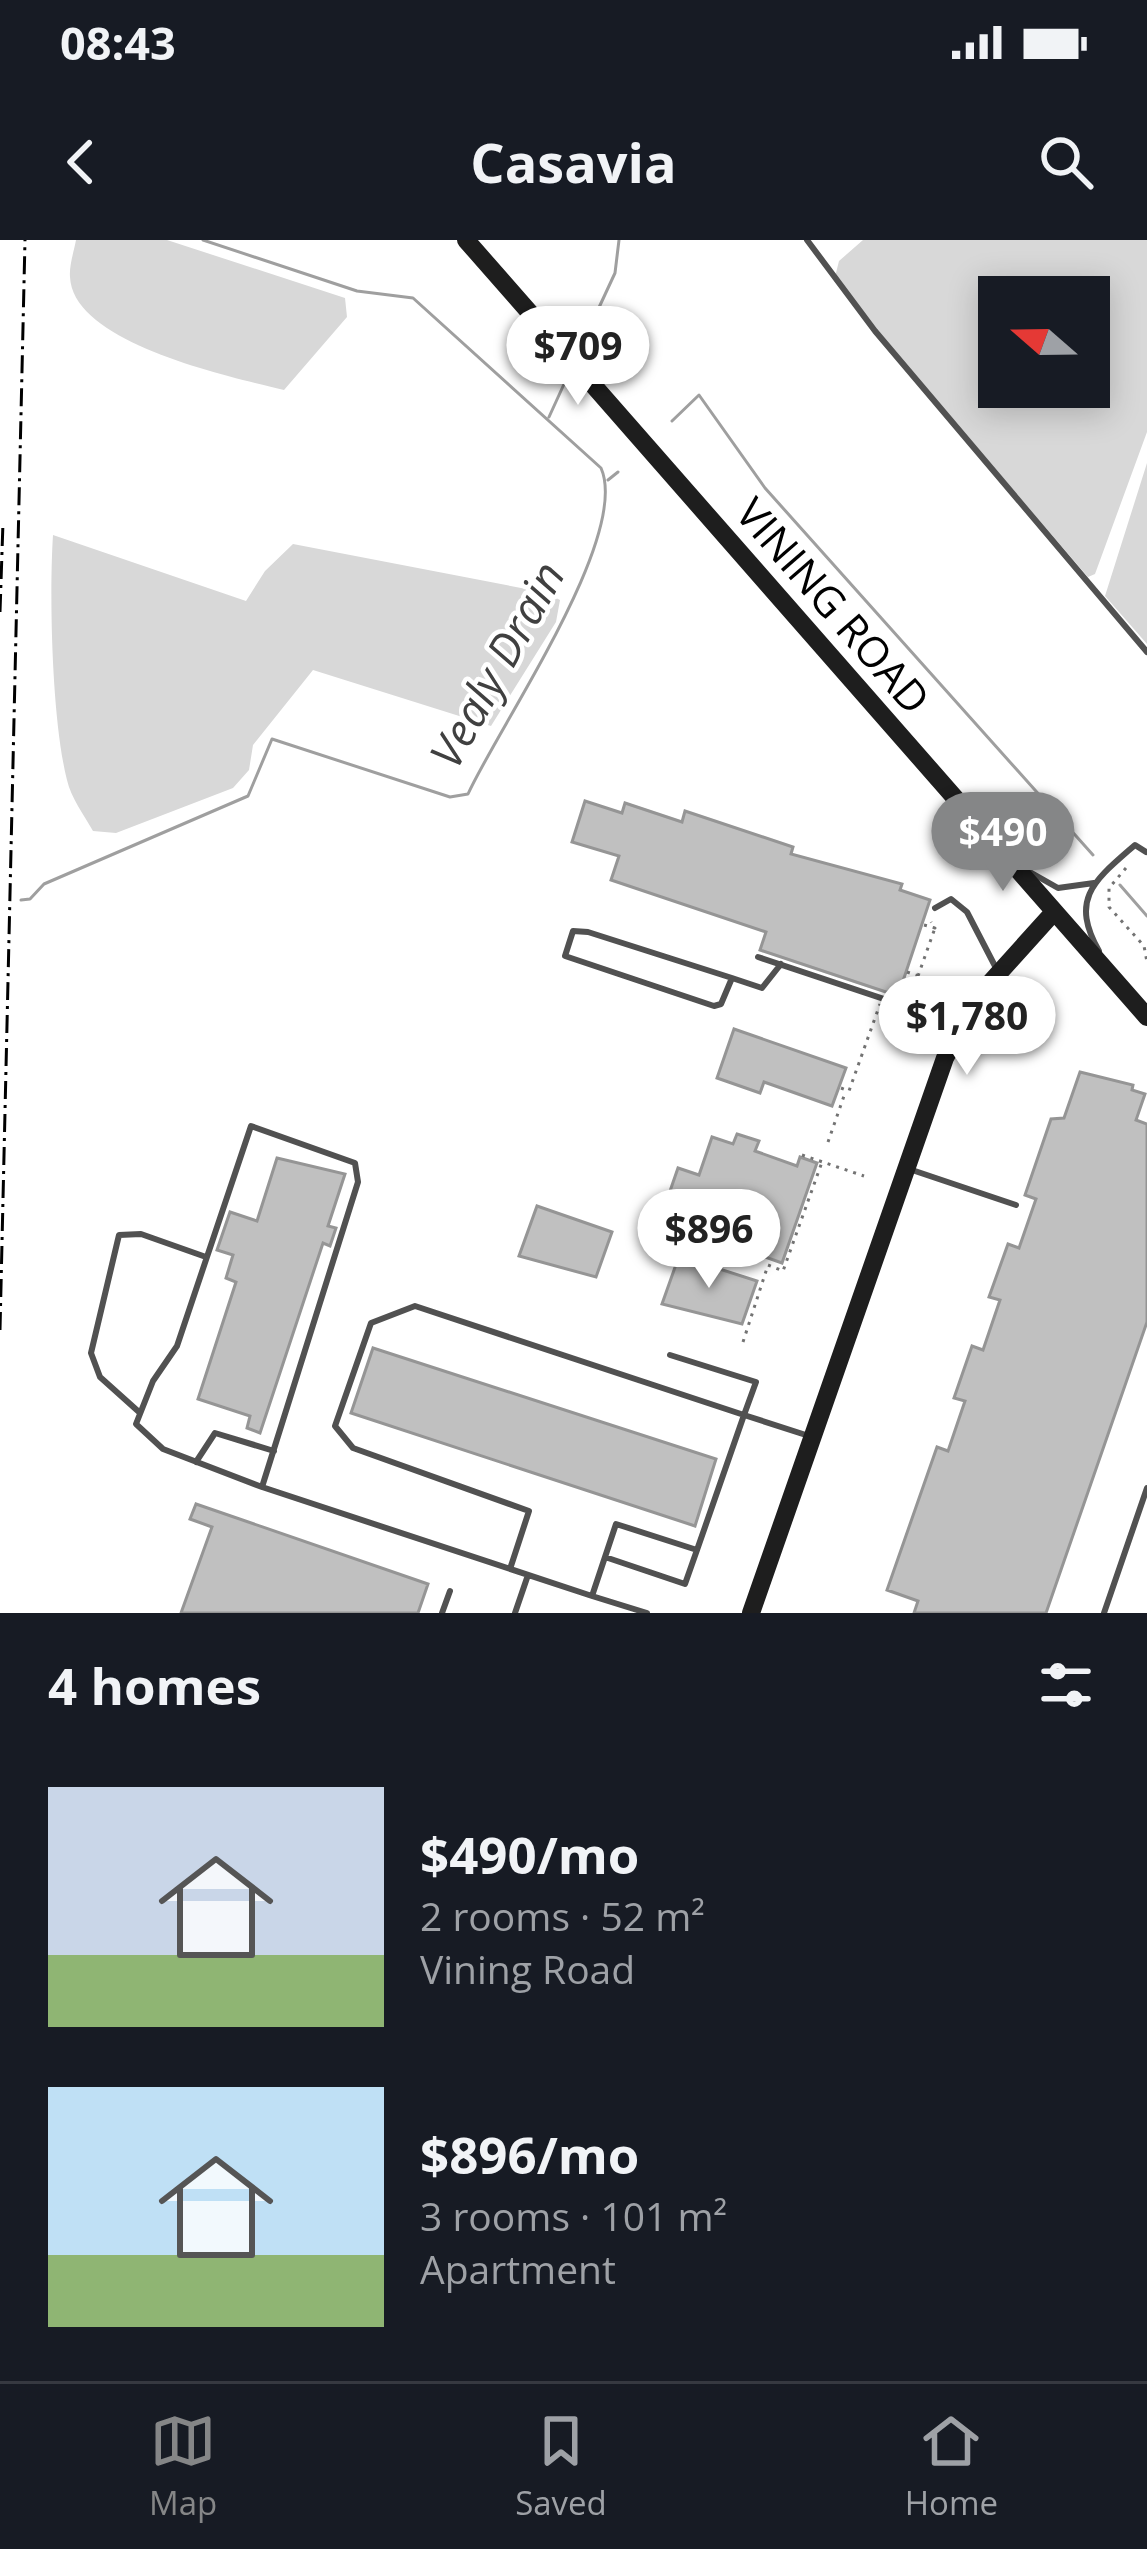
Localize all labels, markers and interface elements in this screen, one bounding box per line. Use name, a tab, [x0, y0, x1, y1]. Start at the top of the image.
text: 08:43	[60, 12, 176, 73]
text: Casavia	[470, 125, 677, 199]
icon: back	[48, 129, 114, 195]
icon: search	[1033, 129, 1099, 195]
north arrow	[978, 276, 1110, 408]
map controls	[978, 276, 1110, 408]
pin: $709	[507, 306, 649, 408]
text: $709	[533, 318, 623, 371]
street label: VINING ROAD	[724, 485, 944, 725]
water label: Vealy Drain	[414, 550, 578, 778]
pin: $490	[932, 792, 1074, 894]
text: $490	[958, 804, 1048, 857]
pin: $1,780	[869, 976, 1065, 1078]
text: $1,780	[906, 988, 1028, 1041]
pin: $896	[638, 1189, 780, 1291]
text: $896	[664, 1201, 754, 1254]
text: 4 homes	[48, 1650, 261, 1720]
icon: filters	[1033, 1652, 1099, 1718]
text: $490/mo	[420, 1819, 639, 1889]
icon: home	[144, 1835, 288, 1979]
text: 2 rooms · 52 m²	[420, 1889, 705, 1942]
text: Vining Road	[420, 1942, 635, 1995]
text: $896/mo	[420, 2119, 639, 2189]
icon: home	[144, 2135, 288, 2279]
text: 3 rooms · 101 m²	[420, 2189, 727, 2242]
text: Apartment	[420, 2242, 616, 2295]
tab: Map	[149, 2408, 217, 2525]
tab: Saved	[515, 2408, 607, 2525]
tab: Home	[905, 2408, 998, 2525]

